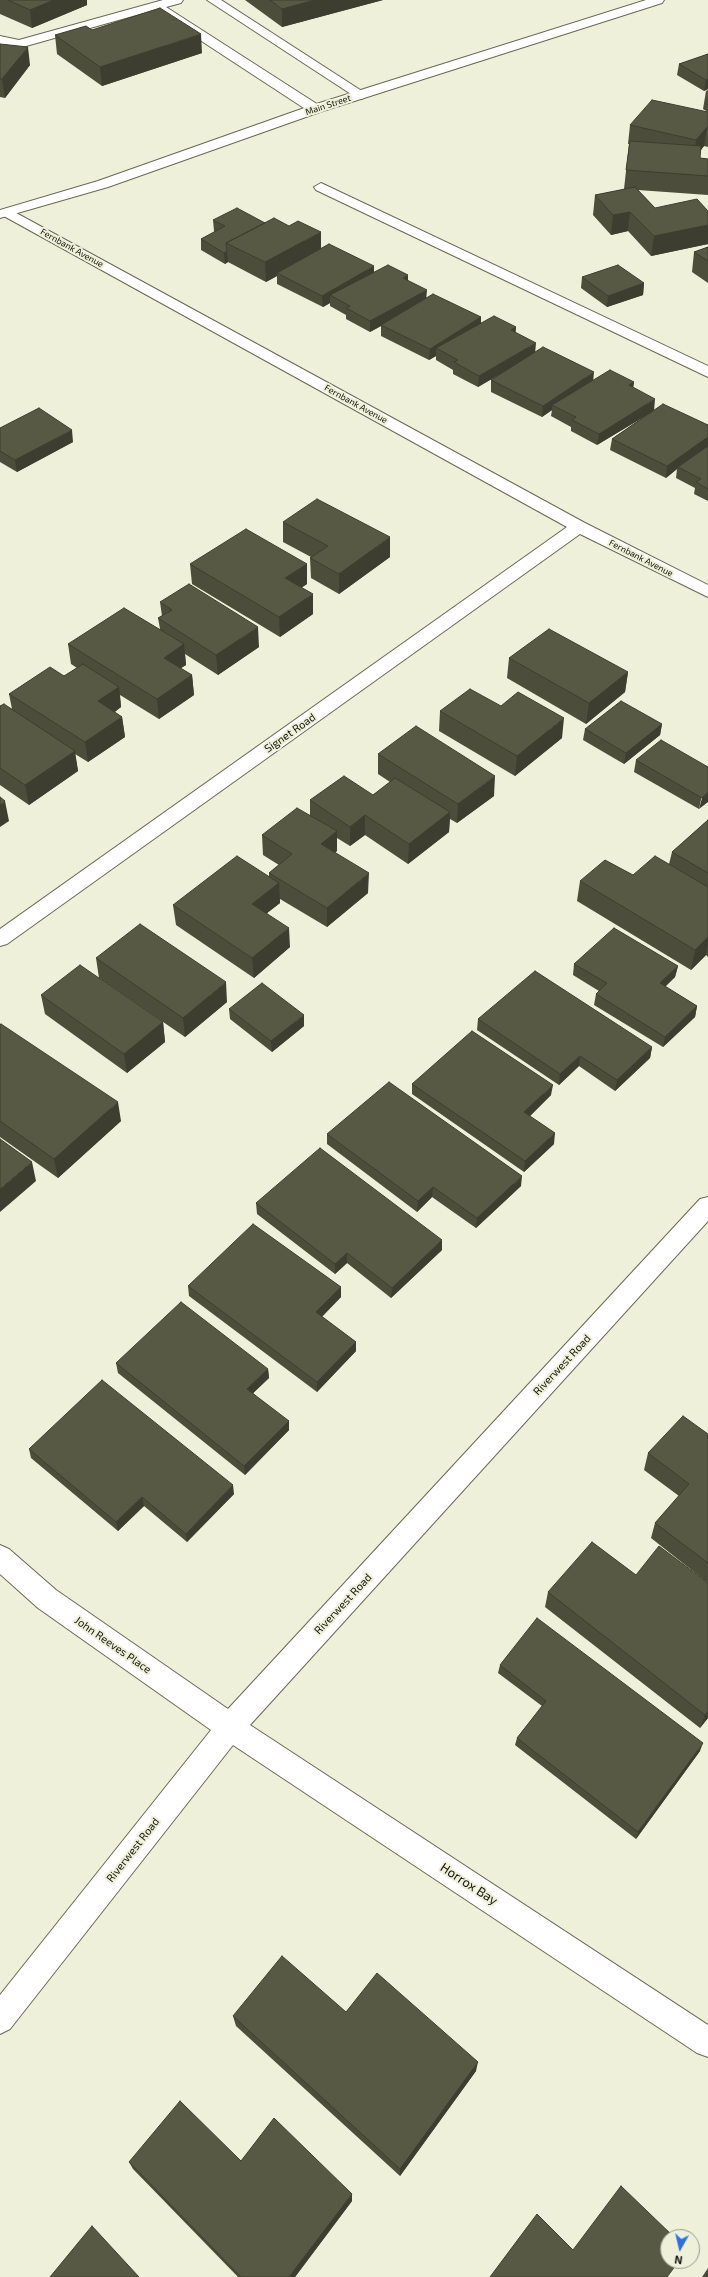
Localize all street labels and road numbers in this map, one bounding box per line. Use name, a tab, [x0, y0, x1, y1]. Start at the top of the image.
street label: Main Street	[304, 93, 352, 117]
street label: Fernbank Avenue	[39, 226, 105, 270]
street label: Fernbank Avenue	[323, 382, 389, 426]
street label: Fernbank Avenue	[607, 537, 675, 579]
street label: Signet Road	[262, 711, 318, 755]
street label: Riverwest Road	[531, 1332, 593, 1398]
street label: Riverwest Road	[312, 1571, 374, 1637]
street label: John Reeves Place	[72, 1614, 154, 1676]
street label: Riverwest Road	[104, 1815, 162, 1885]
street label: Horrox Bay	[437, 1860, 501, 1908]

